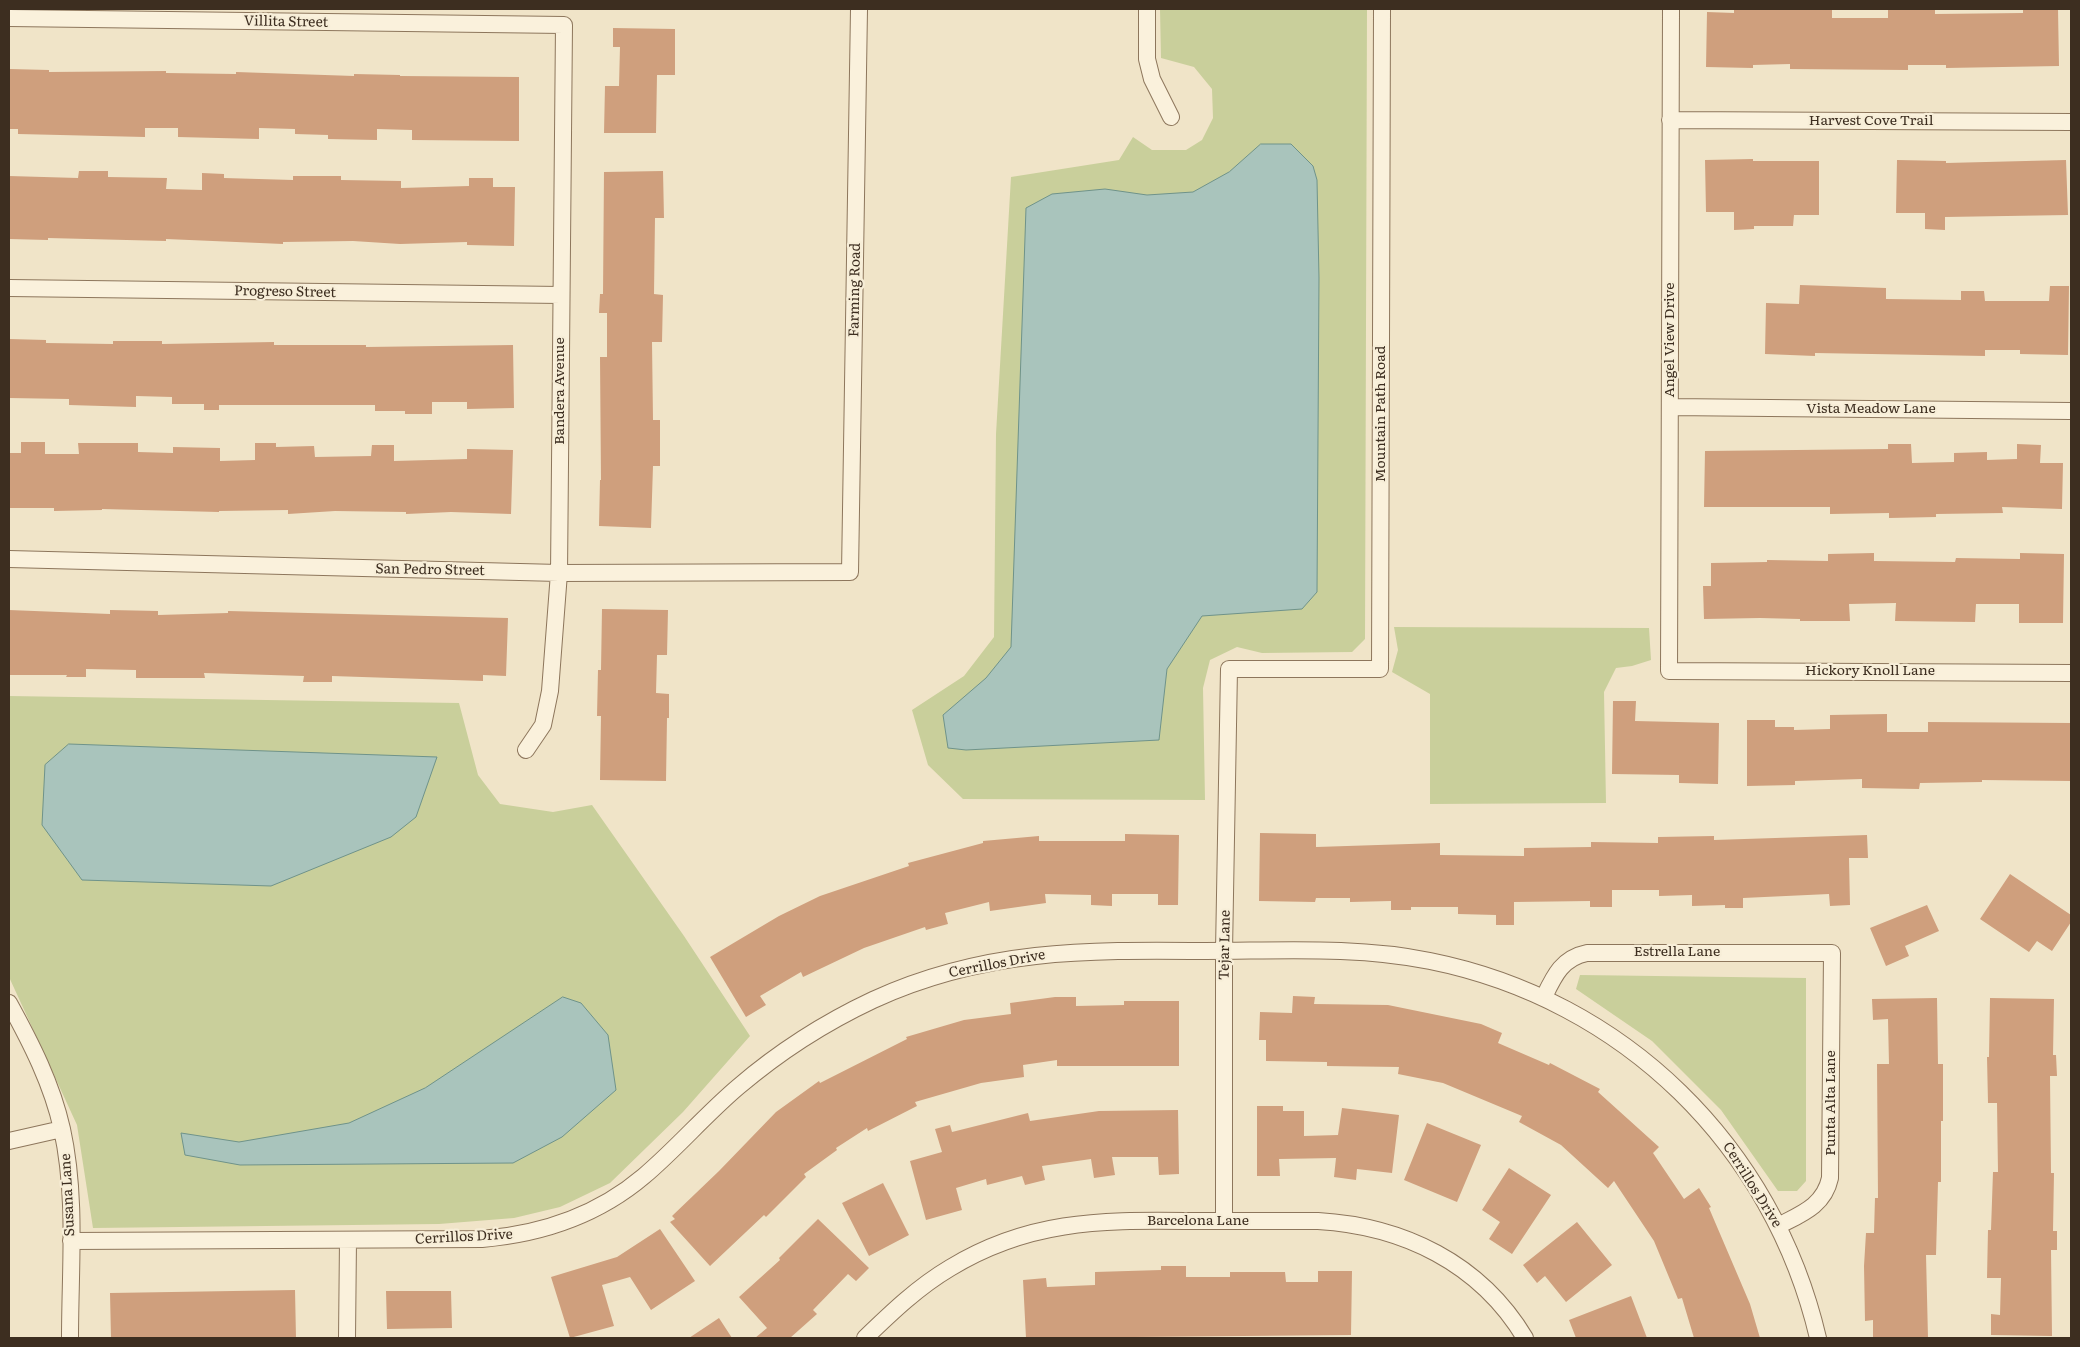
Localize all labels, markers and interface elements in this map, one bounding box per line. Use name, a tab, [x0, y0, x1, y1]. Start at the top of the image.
street label: Villita Street	[244, 13, 328, 31]
street label: Harvest Cove Trail	[1809, 113, 1933, 129]
street label: Farming Road	[846, 243, 864, 337]
street label: Progreso Street	[234, 283, 336, 301]
street label: Angel View Drive	[1662, 283, 1678, 397]
street label: Bandera Avenue	[552, 337, 568, 445]
street label: Mountain Path Road	[1373, 346, 1389, 482]
street label: Vista Meadow Lane	[1806, 401, 1936, 417]
street label: San Pedro Street	[375, 561, 485, 579]
street label: Hickory Knoll Lane	[1805, 663, 1935, 679]
street label: Tejar Lane	[1216, 910, 1234, 980]
street label: Estrella Lane	[1634, 944, 1720, 960]
street label: Cerrillos Drive	[947, 946, 1047, 982]
street label: Punta Alta Lane	[1823, 1050, 1839, 1156]
street label: Cerrillos Drive	[1719, 1139, 1785, 1231]
street label: Susana Lane	[57, 1153, 79, 1237]
street label: Barcelona Lane	[1147, 1213, 1249, 1229]
street label: Cerrillos Drive	[415, 1226, 513, 1248]

